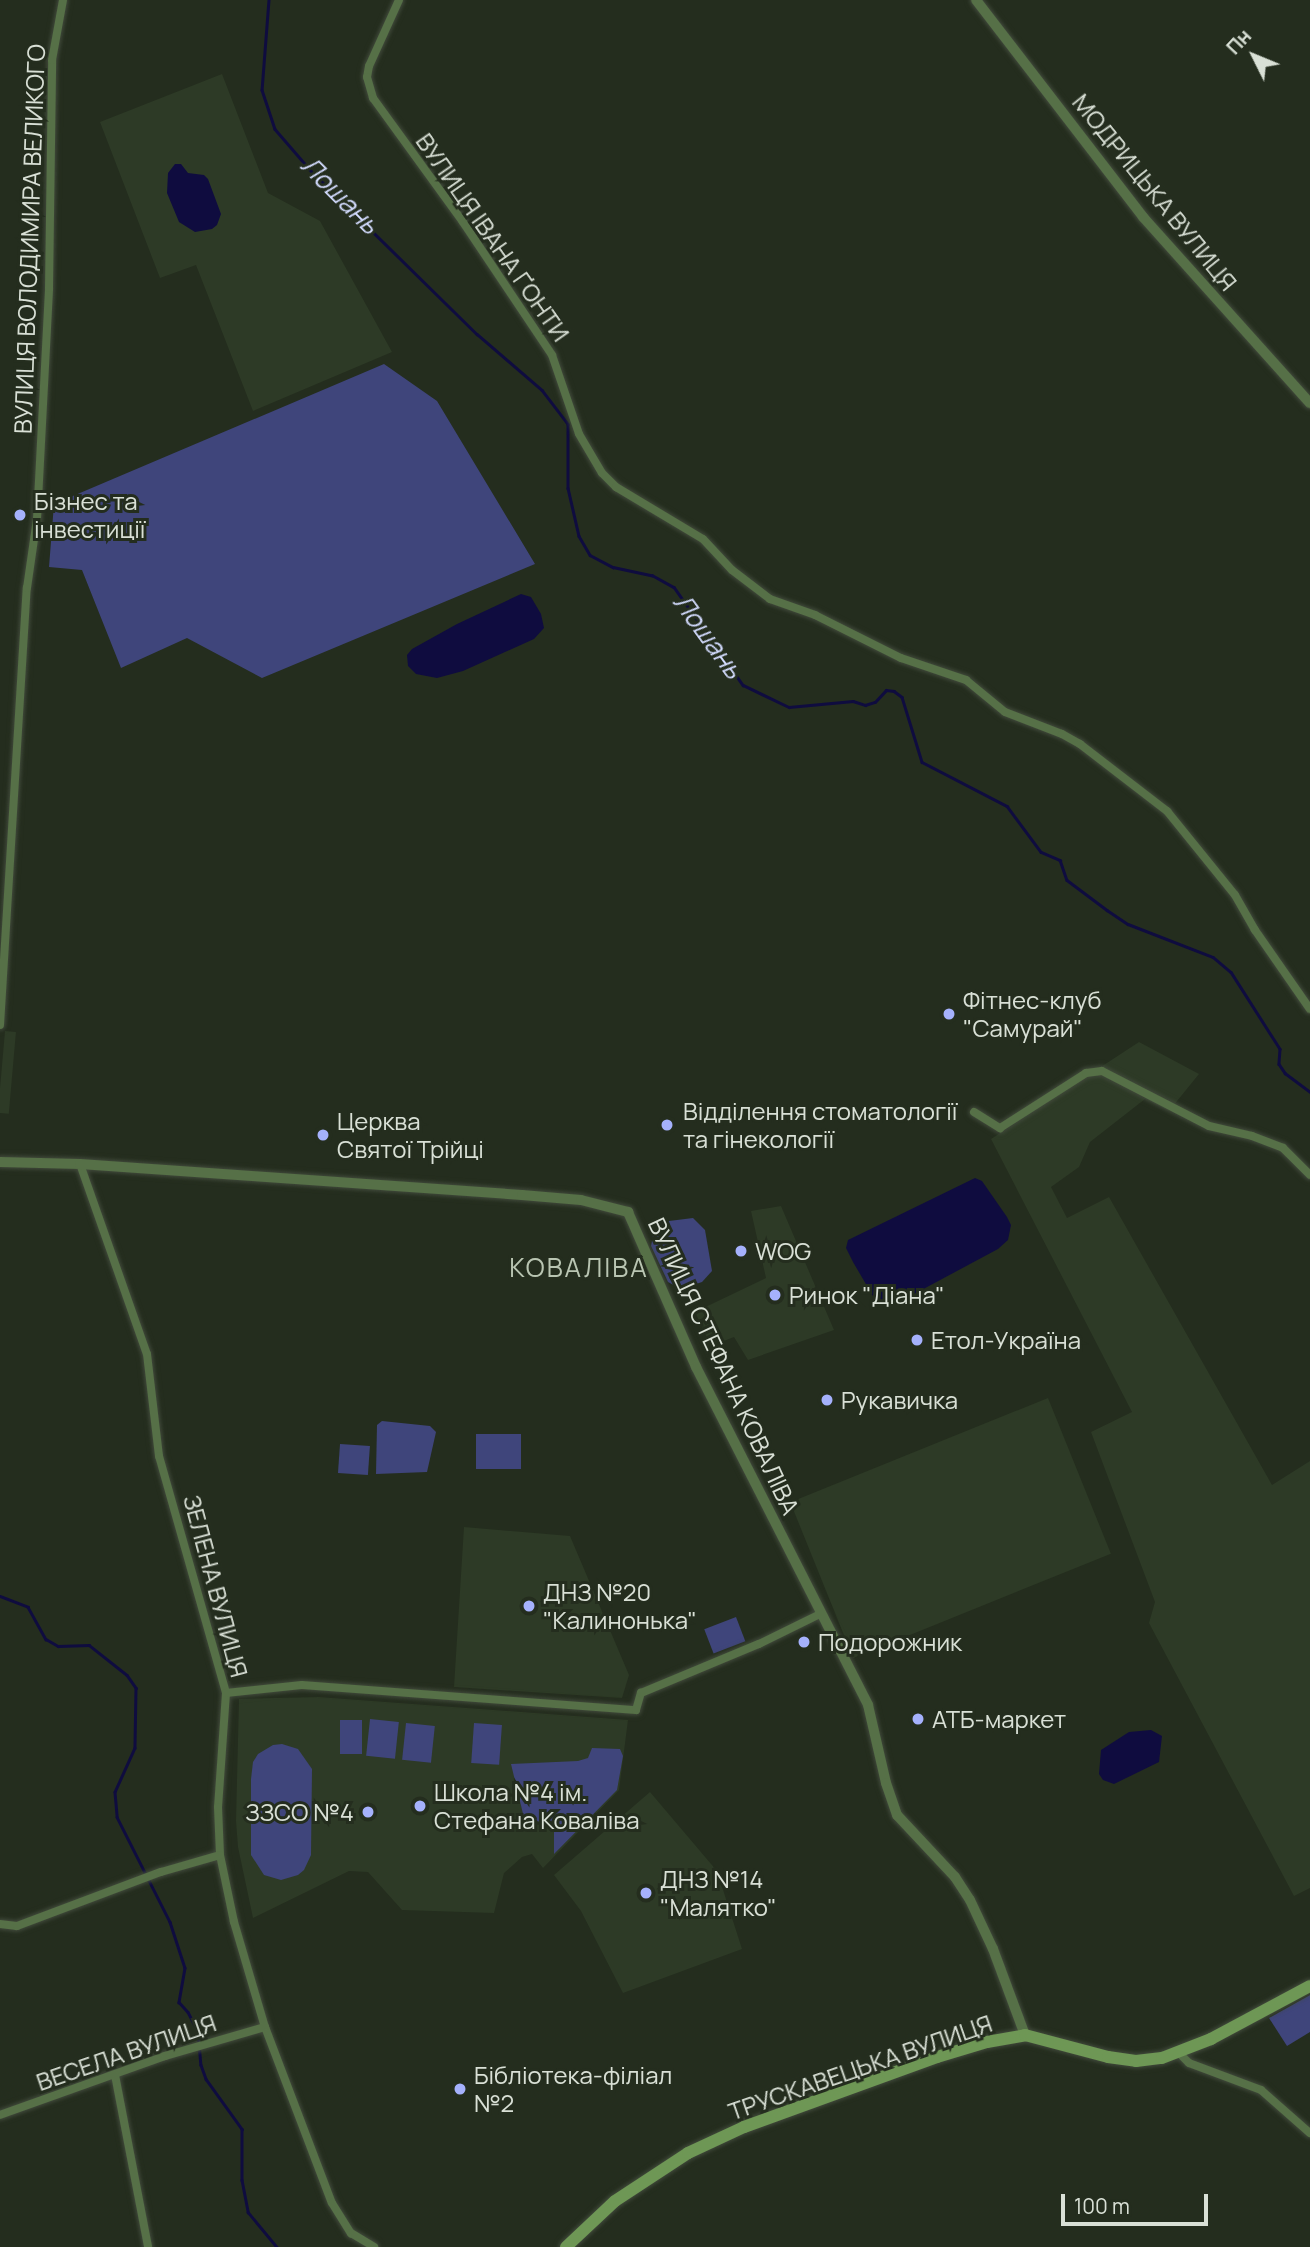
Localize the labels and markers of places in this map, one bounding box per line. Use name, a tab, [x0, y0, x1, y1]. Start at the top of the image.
place label: Бізнес та інвестиції	[34, 487, 145, 543]
marker: Бізнес та інвестиції	[12, 507, 28, 523]
place label: Фітнес-клуб "Самурай"	[963, 986, 1102, 1042]
marker: Фітнес-клуб "Самурай"	[941, 1006, 957, 1022]
place label: Відділення стоматології та гінекології	[683, 1097, 957, 1153]
place label: Церква Святої Трійці	[337, 1107, 484, 1163]
marker: Відділення стоматології та гінекології	[657, 1115, 677, 1135]
marker: Церква Святої Трійці	[315, 1127, 331, 1143]
place label: WOG	[755, 1237, 811, 1265]
marker: WOG	[733, 1243, 749, 1259]
place label: Ринок "Діана"	[789, 1281, 945, 1309]
marker: Ринок "Діана"	[767, 1287, 783, 1303]
place label: Етол-Україна	[931, 1326, 1081, 1354]
marker: Етол-Україна	[909, 1332, 925, 1348]
place label: Рукавичка	[841, 1386, 958, 1414]
marker: Рукавичка	[819, 1392, 835, 1408]
place label: ДНЗ №20 "Калинонька"	[543, 1578, 697, 1634]
marker: ДНЗ №20 "Калинонька"	[521, 1598, 537, 1614]
place label: Подорожник	[818, 1628, 962, 1656]
marker: Подорожник	[796, 1634, 812, 1650]
place label: АТБ-маркет	[932, 1705, 1066, 1733]
marker: АТБ-маркет	[910, 1711, 926, 1727]
place label: Школа №4 ім. Стефана Коваліва	[434, 1778, 640, 1834]
place label: ЗЗСО №4	[245, 1798, 354, 1826]
marker: Школа №4 ім. Стефана Коваліва	[412, 1798, 428, 1814]
marker: ЗЗСО №4	[360, 1804, 376, 1820]
place label: ДНЗ №14 "Малятко"	[660, 1865, 777, 1921]
marker: ДНЗ №14 "Малятко"	[638, 1885, 654, 1901]
place label: Бібліотека-філіал №2	[474, 2061, 672, 2117]
marker: Бібліотека-філіал №2	[452, 2081, 468, 2097]

